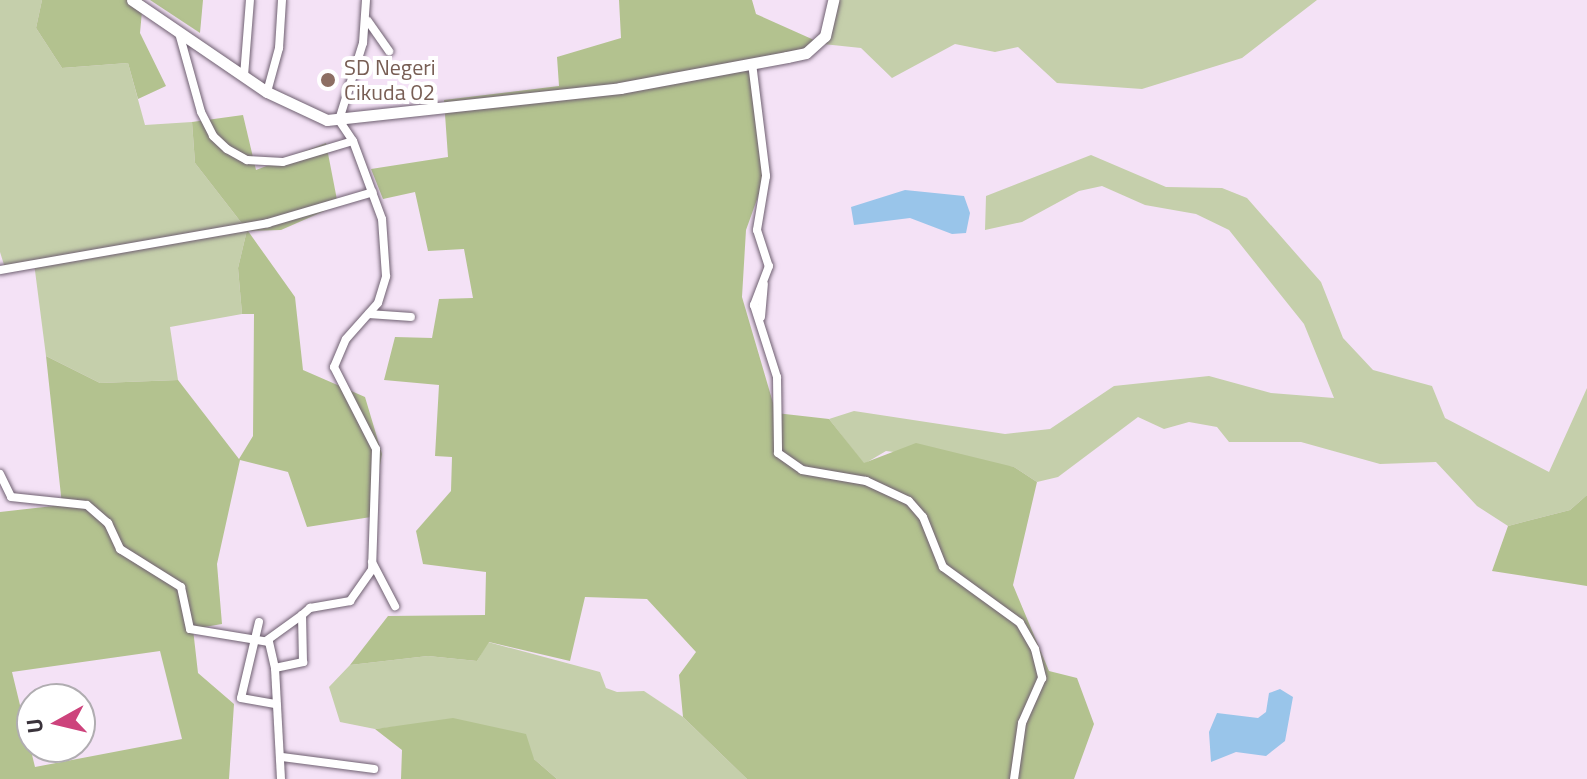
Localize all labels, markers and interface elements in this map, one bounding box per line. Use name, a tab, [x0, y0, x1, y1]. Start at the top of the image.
place label: SD Negeri Cikuda 02	[344, 54, 436, 106]
marker: SD Negeri Cikuda 02	[319, 71, 337, 89]
north arrow	[16, 683, 96, 763]
text: U	[16, 717, 52, 736]

